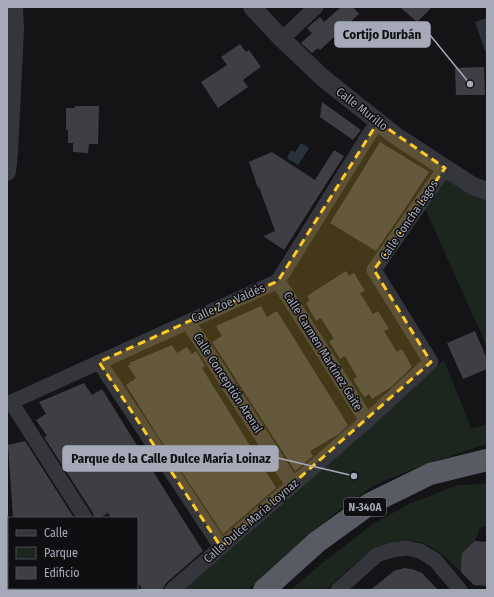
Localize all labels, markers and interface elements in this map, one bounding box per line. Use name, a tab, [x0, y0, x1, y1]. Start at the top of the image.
callout: Cortijo Durbán	[335, 22, 430, 47]
text: Cortijo Durbán	[343, 27, 422, 42]
street label: Calle Murillo	[334, 85, 390, 133]
street label: Calle Concha Lagos	[377, 177, 441, 263]
street label: Calle Zoe Valdés	[189, 280, 267, 326]
street label: Calle Carmen Martínez Gaite	[281, 289, 365, 413]
street label: Calle Conceptión Arenal	[190, 330, 266, 436]
callout: Parque de la Calle Dulce María Loinaz	[63, 446, 278, 471]
text: Parque de la Calle Dulce María Loinaz	[71, 451, 271, 466]
street label: Calle Dulce Maria Loynaz	[201, 476, 301, 566]
road number: N-340A	[344, 498, 386, 516]
legend	[8, 517, 138, 589]
text: Calle	[44, 526, 68, 540]
text: Parque	[44, 546, 78, 560]
text: Edificio	[44, 566, 80, 580]

